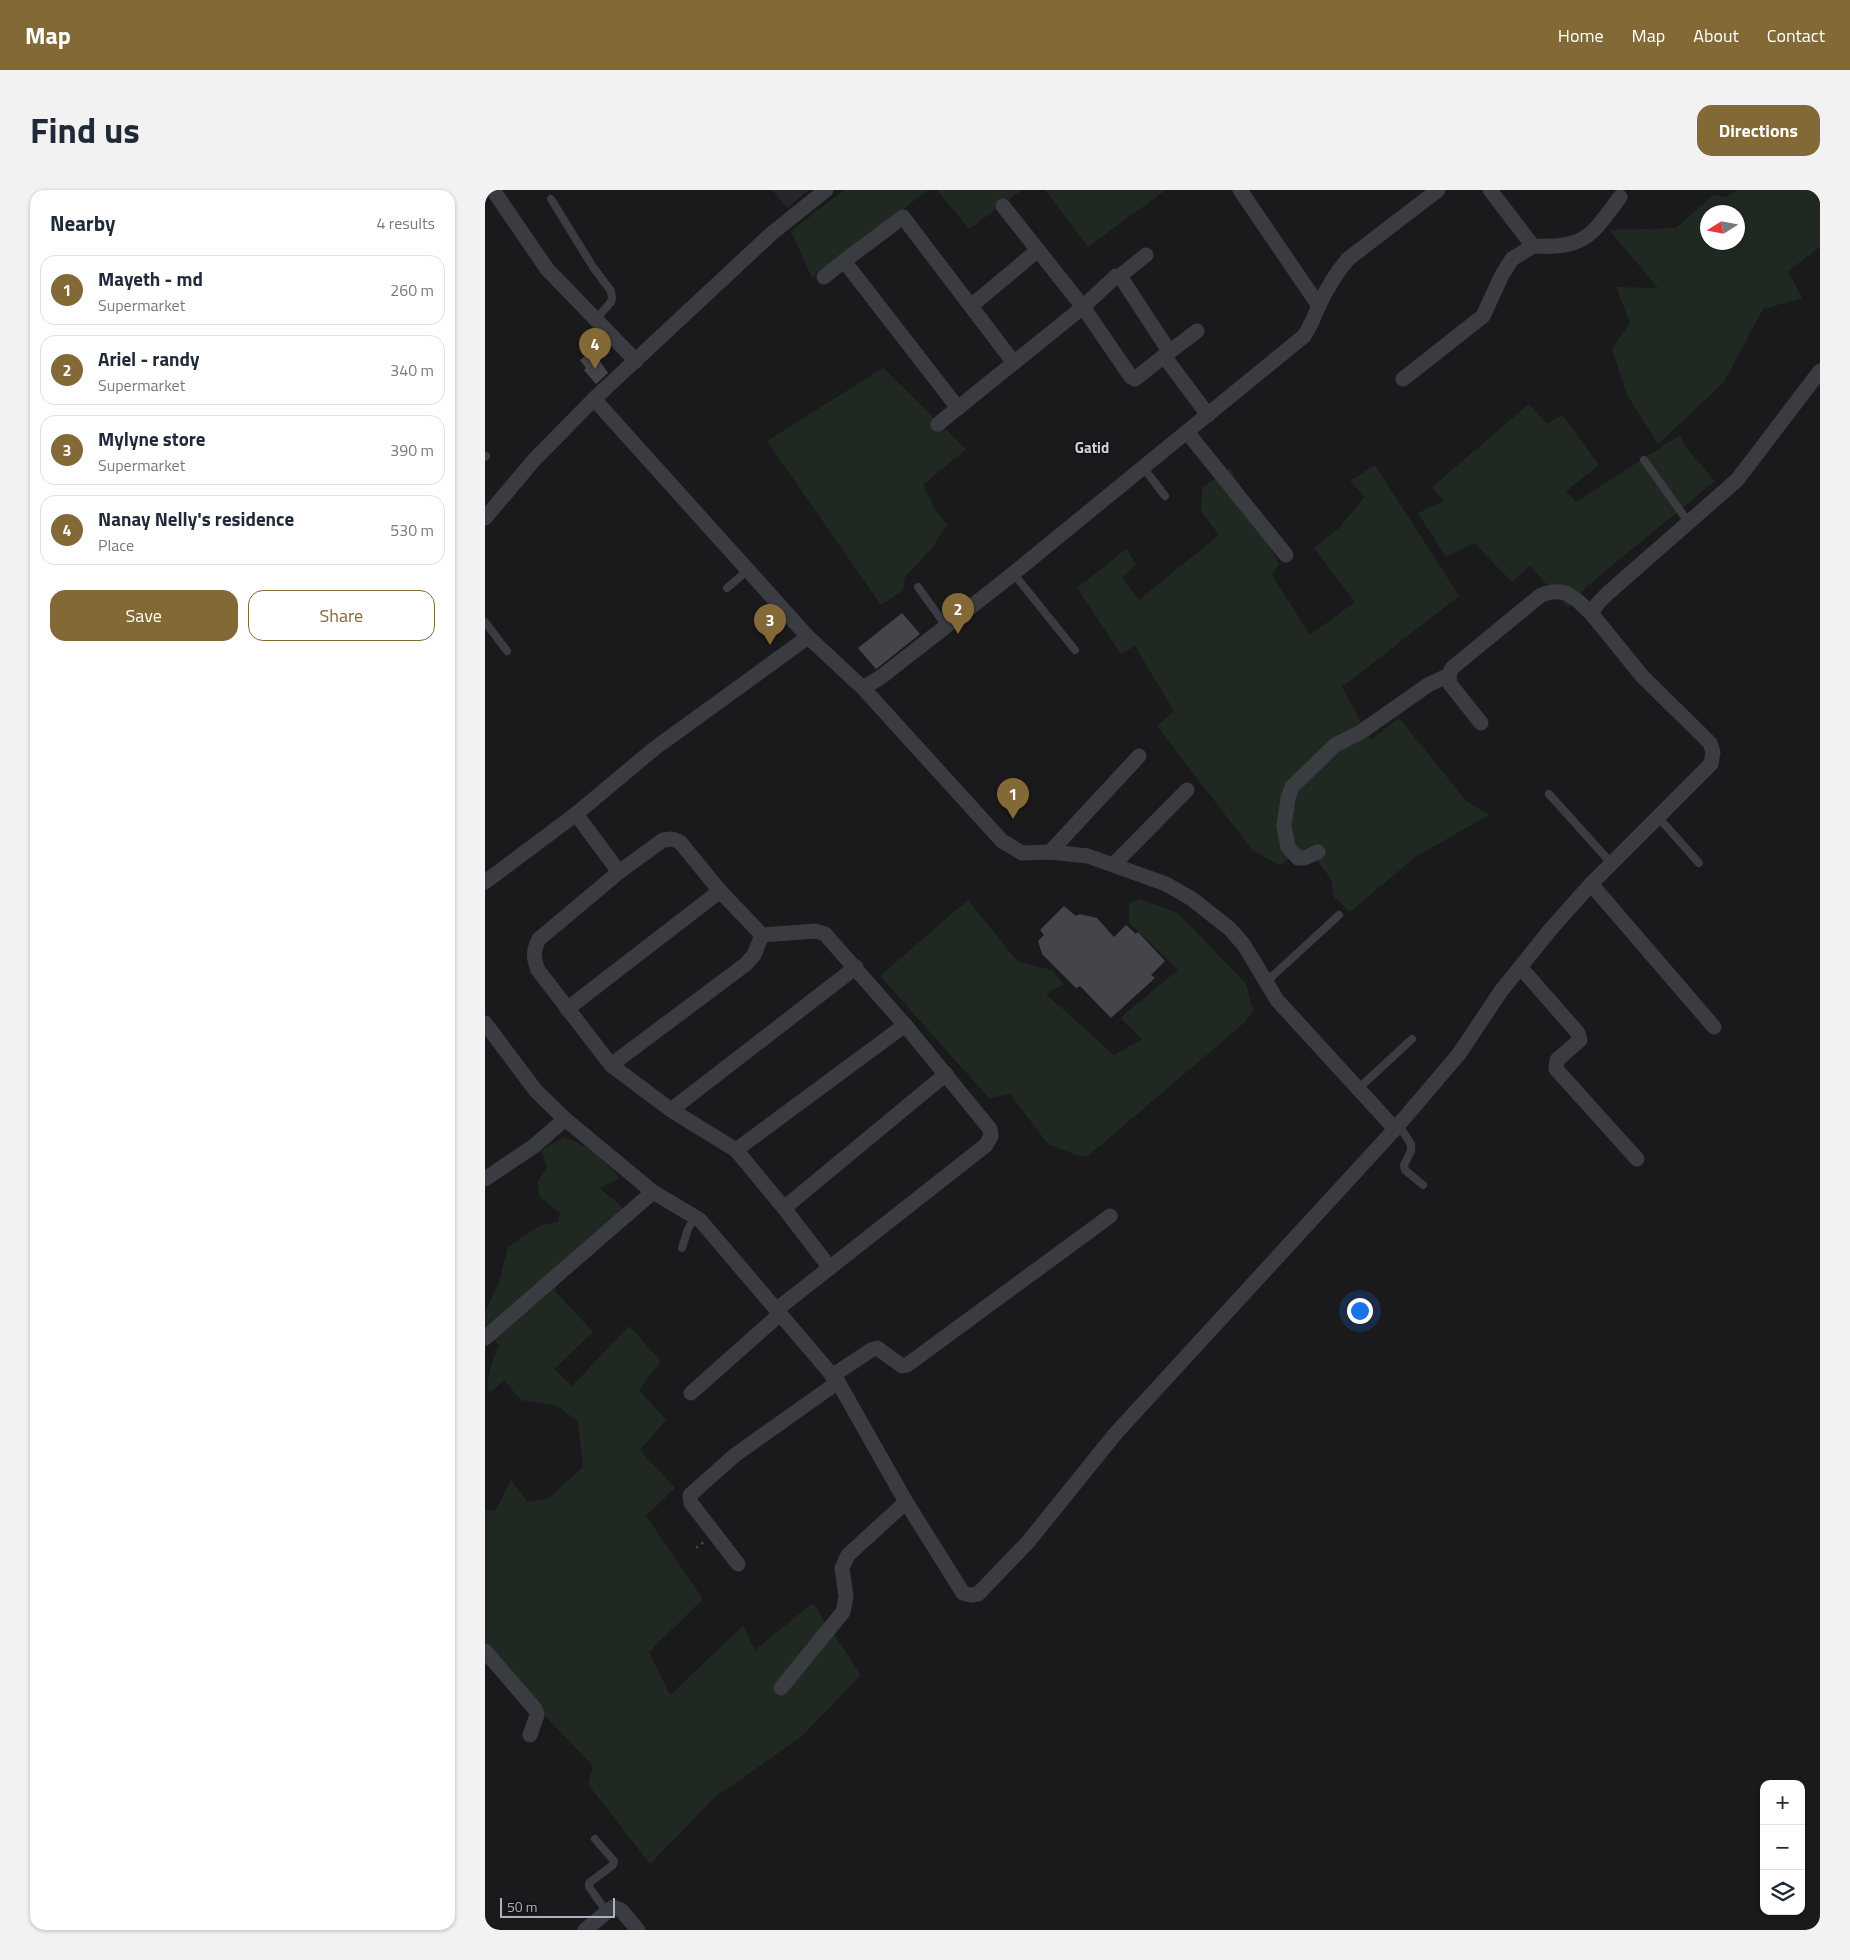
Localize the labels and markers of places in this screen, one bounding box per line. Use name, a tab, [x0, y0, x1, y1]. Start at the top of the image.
pin: 4	[579, 328, 611, 369]
pin: 2	[942, 593, 974, 634]
pin: 3	[754, 604, 786, 645]
pin: 1	[997, 778, 1029, 819]

